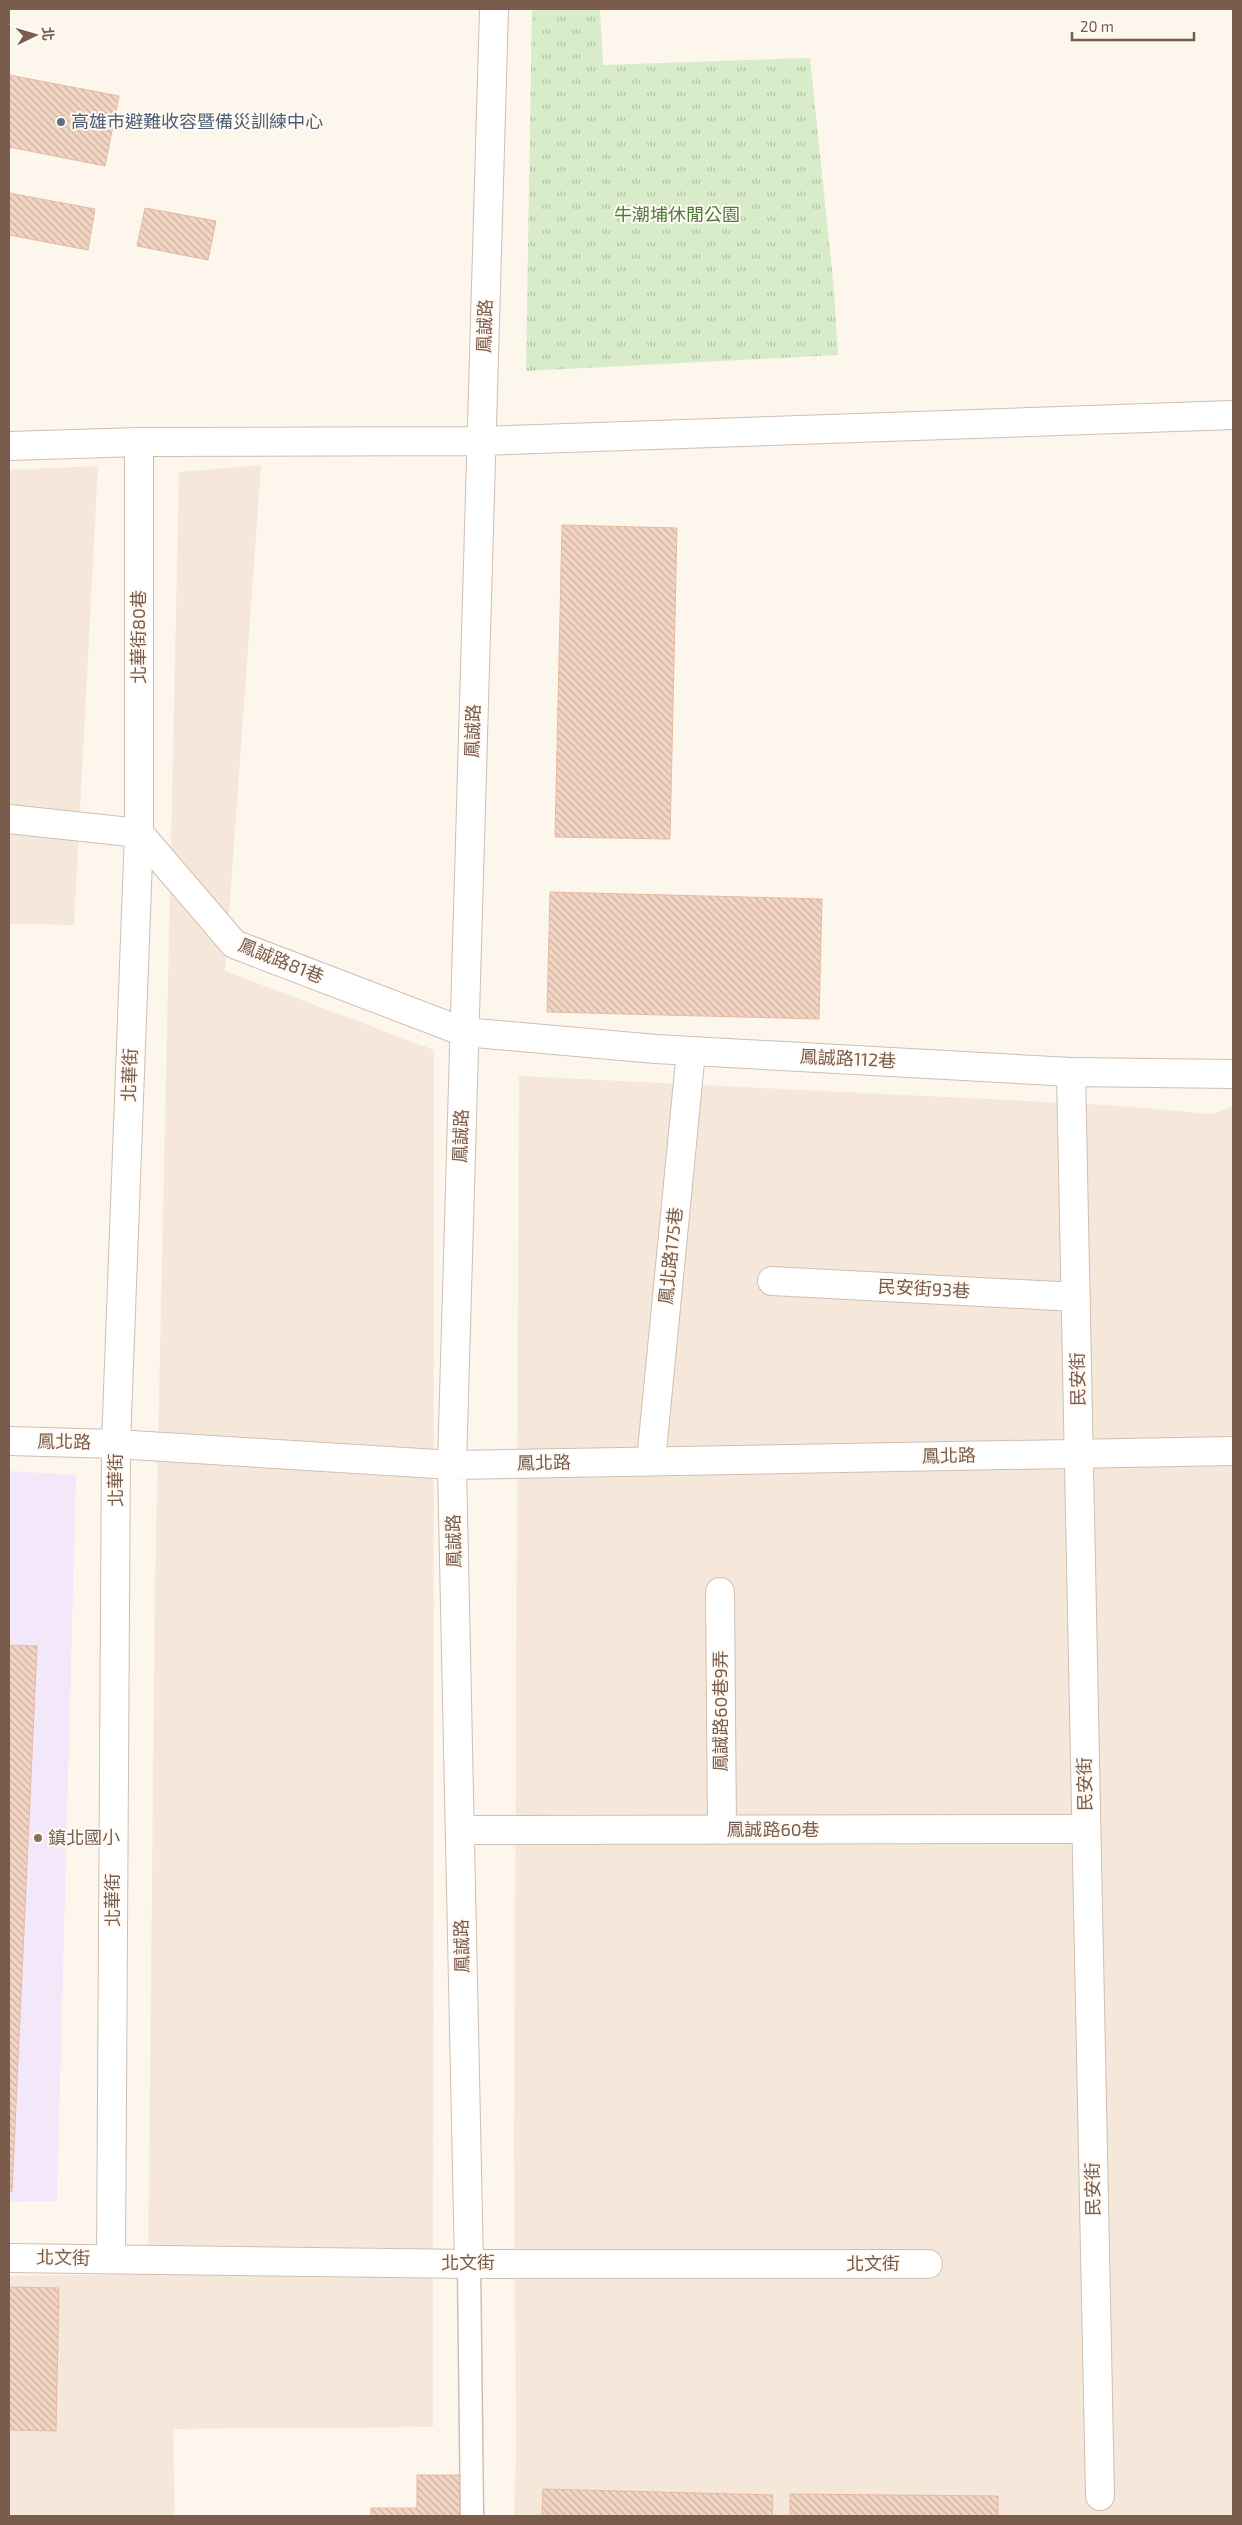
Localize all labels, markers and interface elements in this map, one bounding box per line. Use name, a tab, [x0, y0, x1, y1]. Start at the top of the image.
north arrow	[10, 10, 60, 60]
scale bar	[1072, 10, 1194, 42]
text: 20 m	[1080, 17, 1114, 35]
text: 北	[39, 26, 58, 42]
place label: 高雄市避難收容暨備災訓練中心	[71, 110, 323, 132]
marker: 高雄市避難收容暨備災訓練中心	[55, 116, 67, 128]
park label: 牛潮埔休閒公園	[614, 203, 740, 225]
street label: 鳳誠路	[472, 299, 496, 353]
street label: 北華街80巷	[127, 590, 149, 684]
street label: 鳳誠路	[460, 704, 484, 758]
street label: 鳳誠路81巷	[235, 933, 327, 987]
street label: 鳳誠路112巷	[799, 1044, 897, 1072]
street label: 北華街	[117, 1048, 141, 1102]
street label: 鳳誠路	[448, 1109, 472, 1163]
street label: 鳳北路175巷	[654, 1206, 686, 1306]
street label: 民安街93巷	[877, 1275, 971, 1301]
street label: 民安街	[1066, 1352, 1088, 1406]
street label: 鳳北路	[37, 1430, 91, 1452]
street label: 鳳北路	[922, 1444, 976, 1466]
street label: 鳳北路	[517, 1451, 571, 1473]
street label: 北華街	[104, 1453, 126, 1507]
street label: 鳳誠路	[442, 1514, 464, 1568]
street label: 鳳誠路60巷9弄	[709, 1650, 731, 1772]
street label: 民安街	[1073, 1757, 1095, 1811]
street label: 鳳誠路60巷	[726, 1818, 820, 1840]
place label: 鎮北國小	[48, 1826, 120, 1848]
marker: 鎮北國小	[32, 1832, 44, 1844]
street label: 北華街	[101, 1873, 123, 1927]
street label: 鳳誠路	[450, 1919, 472, 1973]
street label: 民安街	[1081, 2162, 1103, 2216]
street label: 北文街	[36, 2246, 90, 2268]
street label: 北文街	[441, 2251, 495, 2273]
street label: 北文街	[846, 2252, 900, 2274]

